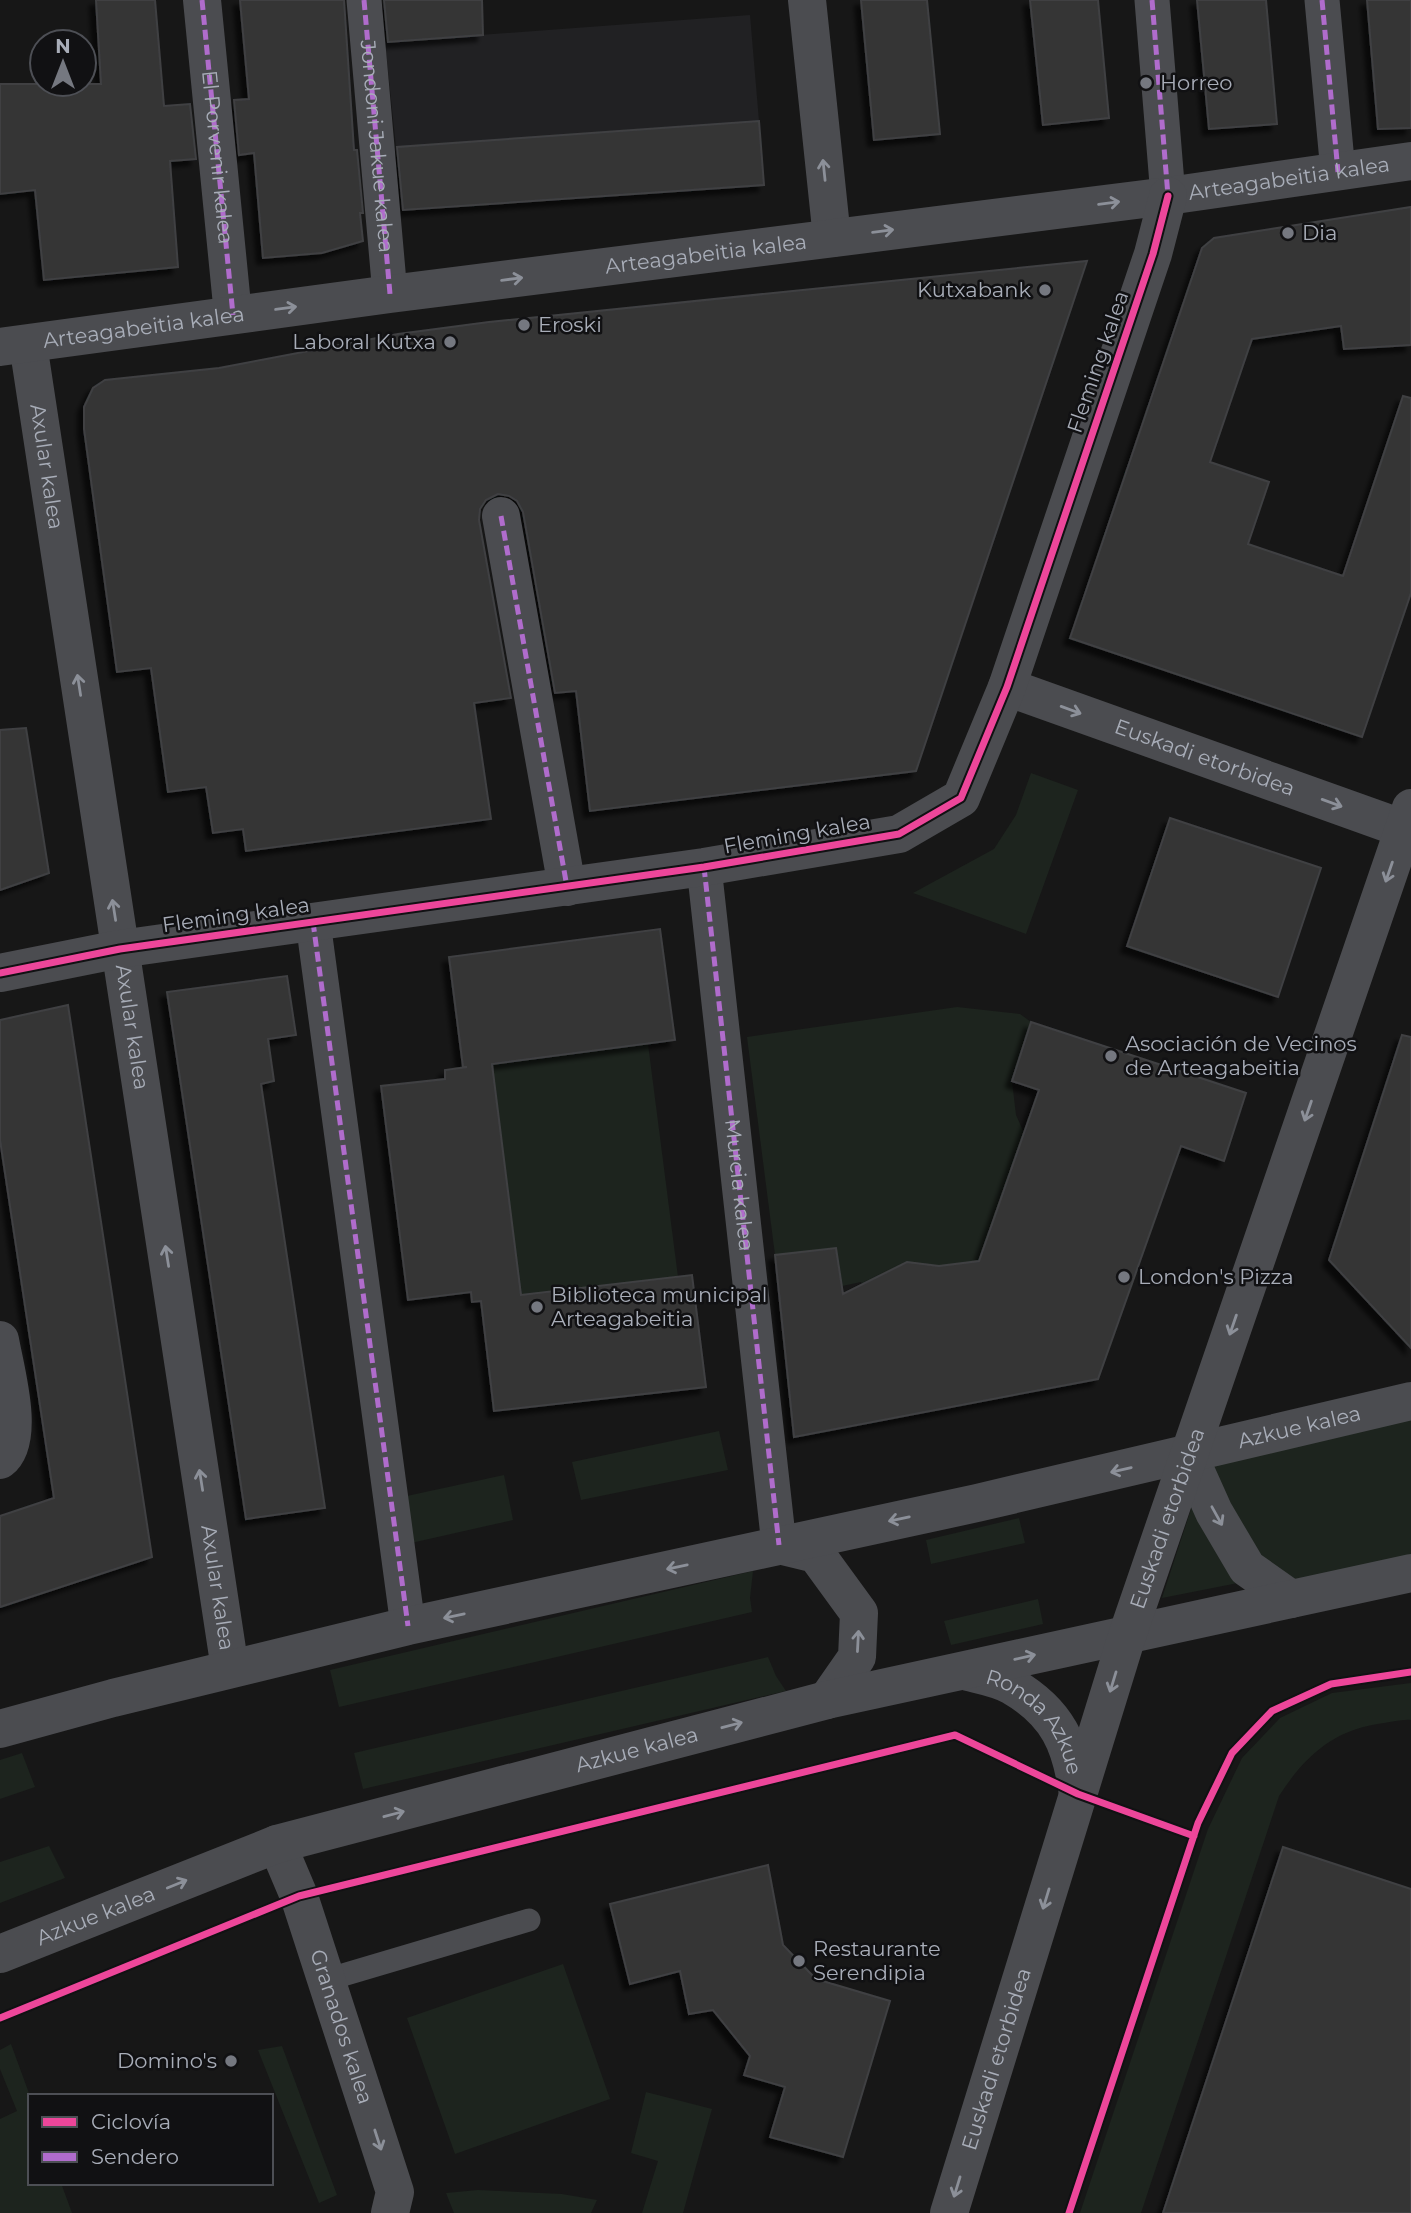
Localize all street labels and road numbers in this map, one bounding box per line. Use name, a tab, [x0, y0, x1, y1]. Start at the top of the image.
street label: Jondoni Jakue kalea	[356, 38, 399, 254]
street label: El Porvenir kalea	[197, 69, 239, 245]
street label: Arteagabeitia kalea	[1187, 151, 1391, 205]
street label: Arteagabeitia kalea	[604, 229, 808, 279]
street label: Fleming kalea	[1061, 287, 1134, 436]
street label: Arteagabeitia kalea	[41, 301, 246, 353]
street label: Axular kalea	[25, 402, 69, 531]
street label: Euskadi etorbidea	[1111, 714, 1298, 801]
street label: Fleming kalea	[721, 808, 872, 859]
street label: Fleming kalea	[161, 892, 311, 937]
street label: Axular kalea	[111, 963, 155, 1092]
street label: Murcia kalea	[720, 1118, 759, 1252]
street label: Azkue kalea	[1235, 1400, 1363, 1453]
street label: Euskadi etorbidea	[1124, 1425, 1209, 1612]
street label: Axular kalea	[196, 1523, 240, 1652]
street label: Ronda Azkue	[983, 1664, 1087, 1777]
street label: Azkue kalea	[573, 1721, 701, 1777]
street label: Azkue kalea	[33, 1881, 159, 1950]
street label: Granados kalea	[305, 1946, 379, 2107]
street label: Euskadi etorbidea	[956, 1965, 1036, 2153]

